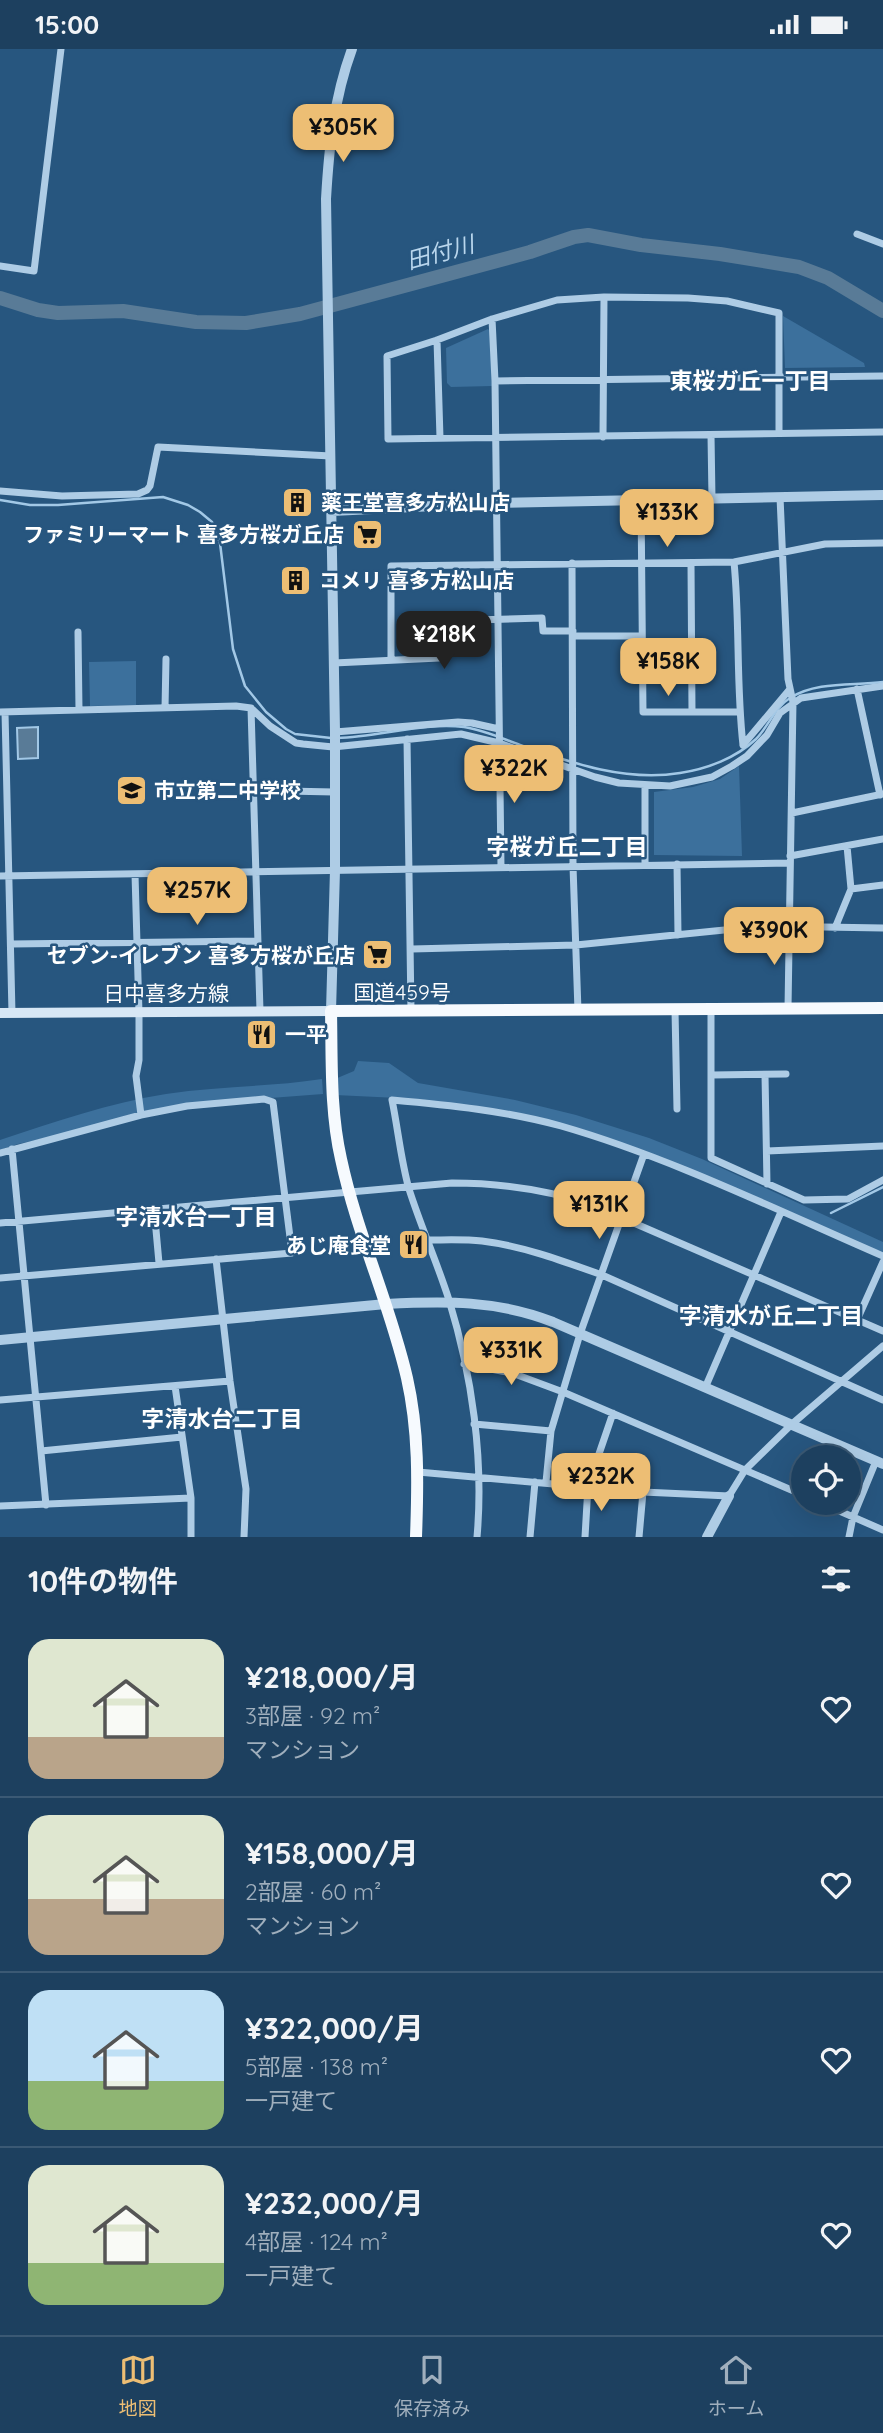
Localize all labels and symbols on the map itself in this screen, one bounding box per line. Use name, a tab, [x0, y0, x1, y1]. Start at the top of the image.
pin: ¥305K	[294, 104, 392, 164]
water label: 田付川	[403, 228, 480, 275]
district label: 東桜ガ丘一丁目	[670, 366, 831, 395]
building icon: 薬王堂喜多方松山店	[281, 485, 315, 519]
place label: 薬王堂喜多方松山店	[321, 489, 510, 515]
pin: ¥133K	[618, 489, 716, 549]
supermarket icon: ファミリーマート 喜多方桜ガ丘店	[350, 517, 384, 551]
place label: ファミリーマート 喜多方桜ガ丘店	[23, 521, 344, 547]
building icon: コメリ 喜多方松山店	[279, 563, 313, 597]
place label: コメリ 喜多方松山店	[319, 567, 514, 593]
pin: ¥218K	[395, 611, 493, 671]
pin: ¥158K	[619, 639, 717, 698]
pin: ¥322K	[465, 745, 563, 805]
school or university icon: 市立第二中学校	[114, 773, 148, 807]
place label: 市立第二中学校	[154, 777, 301, 803]
district label: 字桜ガ丘二丁目	[487, 832, 648, 861]
pin: ¥257K	[148, 867, 246, 927]
pin: ¥390K	[725, 907, 823, 967]
supermarket icon: セブン-イレブン 喜多方桜が丘店	[361, 938, 395, 972]
place label: セブン-イレブン 喜多方桜が丘店	[47, 942, 355, 968]
street label: 国道459号	[353, 979, 451, 1005]
street label: 日中喜多方線	[103, 980, 229, 1006]
restaurant icon: 一平	[245, 1017, 279, 1051]
place label: 一平	[285, 1021, 327, 1047]
pin: ¥131K	[550, 1181, 648, 1241]
district label: 字清水台一丁目	[116, 1202, 277, 1231]
restaurant icon: あじ庵食堂	[397, 1228, 431, 1262]
place label: あじ庵食堂	[286, 1232, 391, 1258]
district label: 字清水が丘二丁目	[679, 1301, 863, 1330]
pin: ¥331K	[462, 1327, 560, 1387]
district label: 字清水台二丁目	[142, 1404, 303, 1433]
pin: ¥232K	[552, 1453, 650, 1513]

